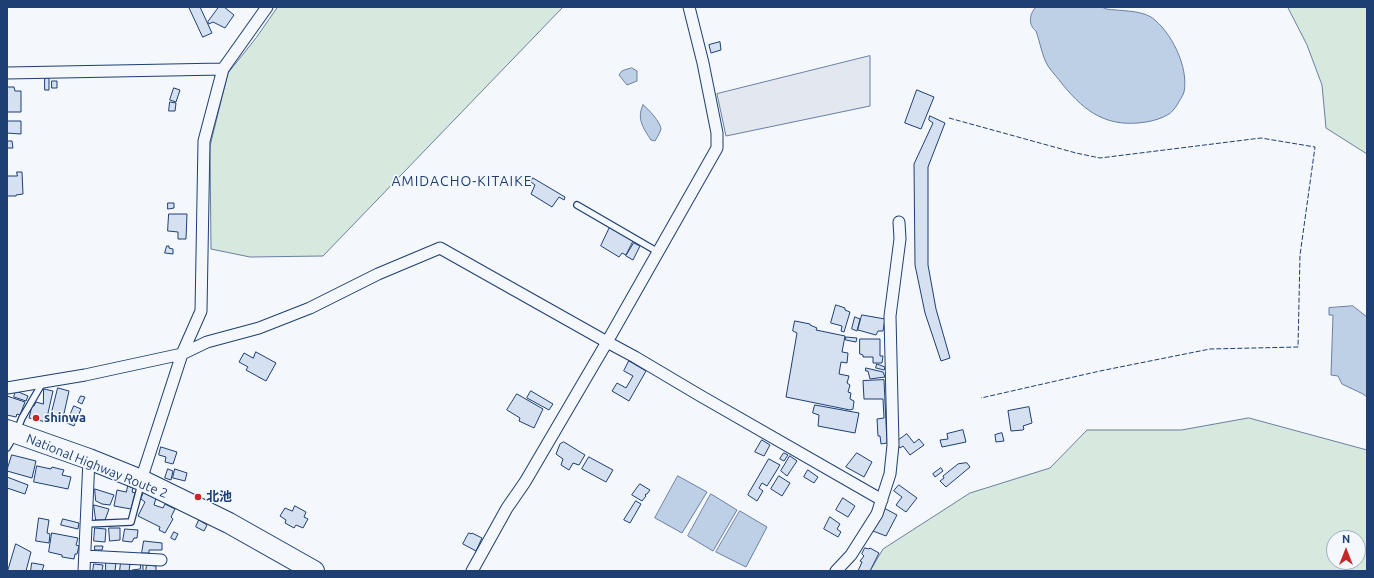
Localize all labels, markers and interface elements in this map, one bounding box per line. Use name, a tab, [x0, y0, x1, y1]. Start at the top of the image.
district label: AMIDACHO-KITAIKE	[391, 173, 533, 189]
place label: shinwa	[44, 410, 86, 426]
marker: shinwa	[31, 413, 41, 423]
street label: National Highway Route 2	[24, 430, 170, 502]
place label: 北池	[206, 489, 232, 505]
marker: 北池	[193, 492, 203, 502]
north arrow	[1326, 530, 1366, 570]
text: N	[1342, 533, 1350, 545]

